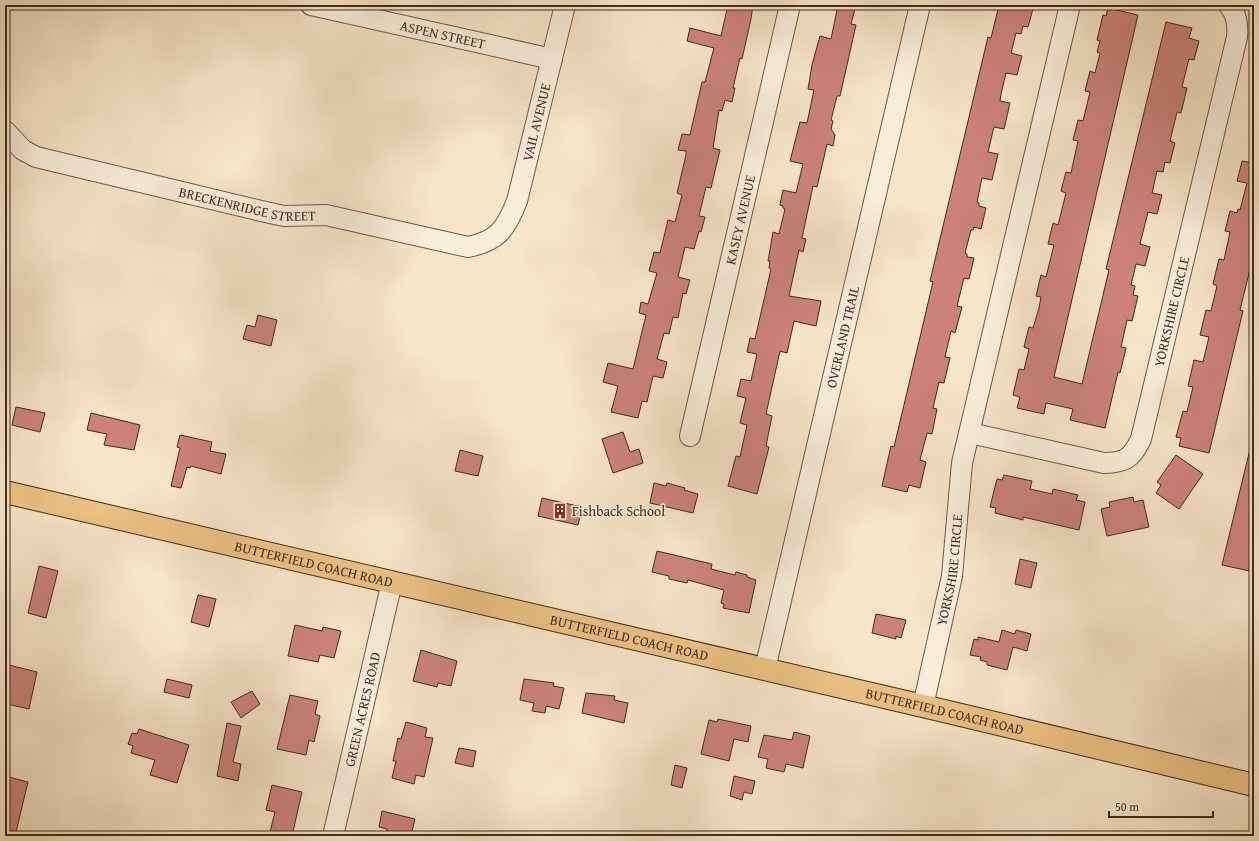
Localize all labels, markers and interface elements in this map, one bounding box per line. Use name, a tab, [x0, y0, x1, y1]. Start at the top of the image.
street label: ASPEN STREET	[398, 15, 488, 54]
street label: VAIL AVENUE	[517, 81, 555, 163]
street label: KASEY AVENUE	[720, 173, 760, 267]
street label: BRECKENRIDGE STREET	[177, 182, 316, 226]
street label: YORKSHIRE CIRCLE	[1149, 254, 1194, 369]
street label: OVERLAND TRAIL	[821, 284, 864, 390]
place label: Fishback School	[572, 501, 665, 521]
building icon: Fishback School	[551, 502, 569, 520]
street label: YORKSHIRE CIRCLE	[931, 513, 967, 628]
street label: BUTTERFIELD COACH ROAD	[233, 536, 395, 592]
street label: BUTTERFIELD COACH ROAD	[548, 609, 710, 666]
street label: GREEN ACRES ROAD	[339, 650, 385, 769]
street label: BUTTERFIELD COACH ROAD	[864, 683, 1026, 740]
scale bar	[1109, 793, 1213, 819]
text: 50 m	[1115, 798, 1139, 815]

